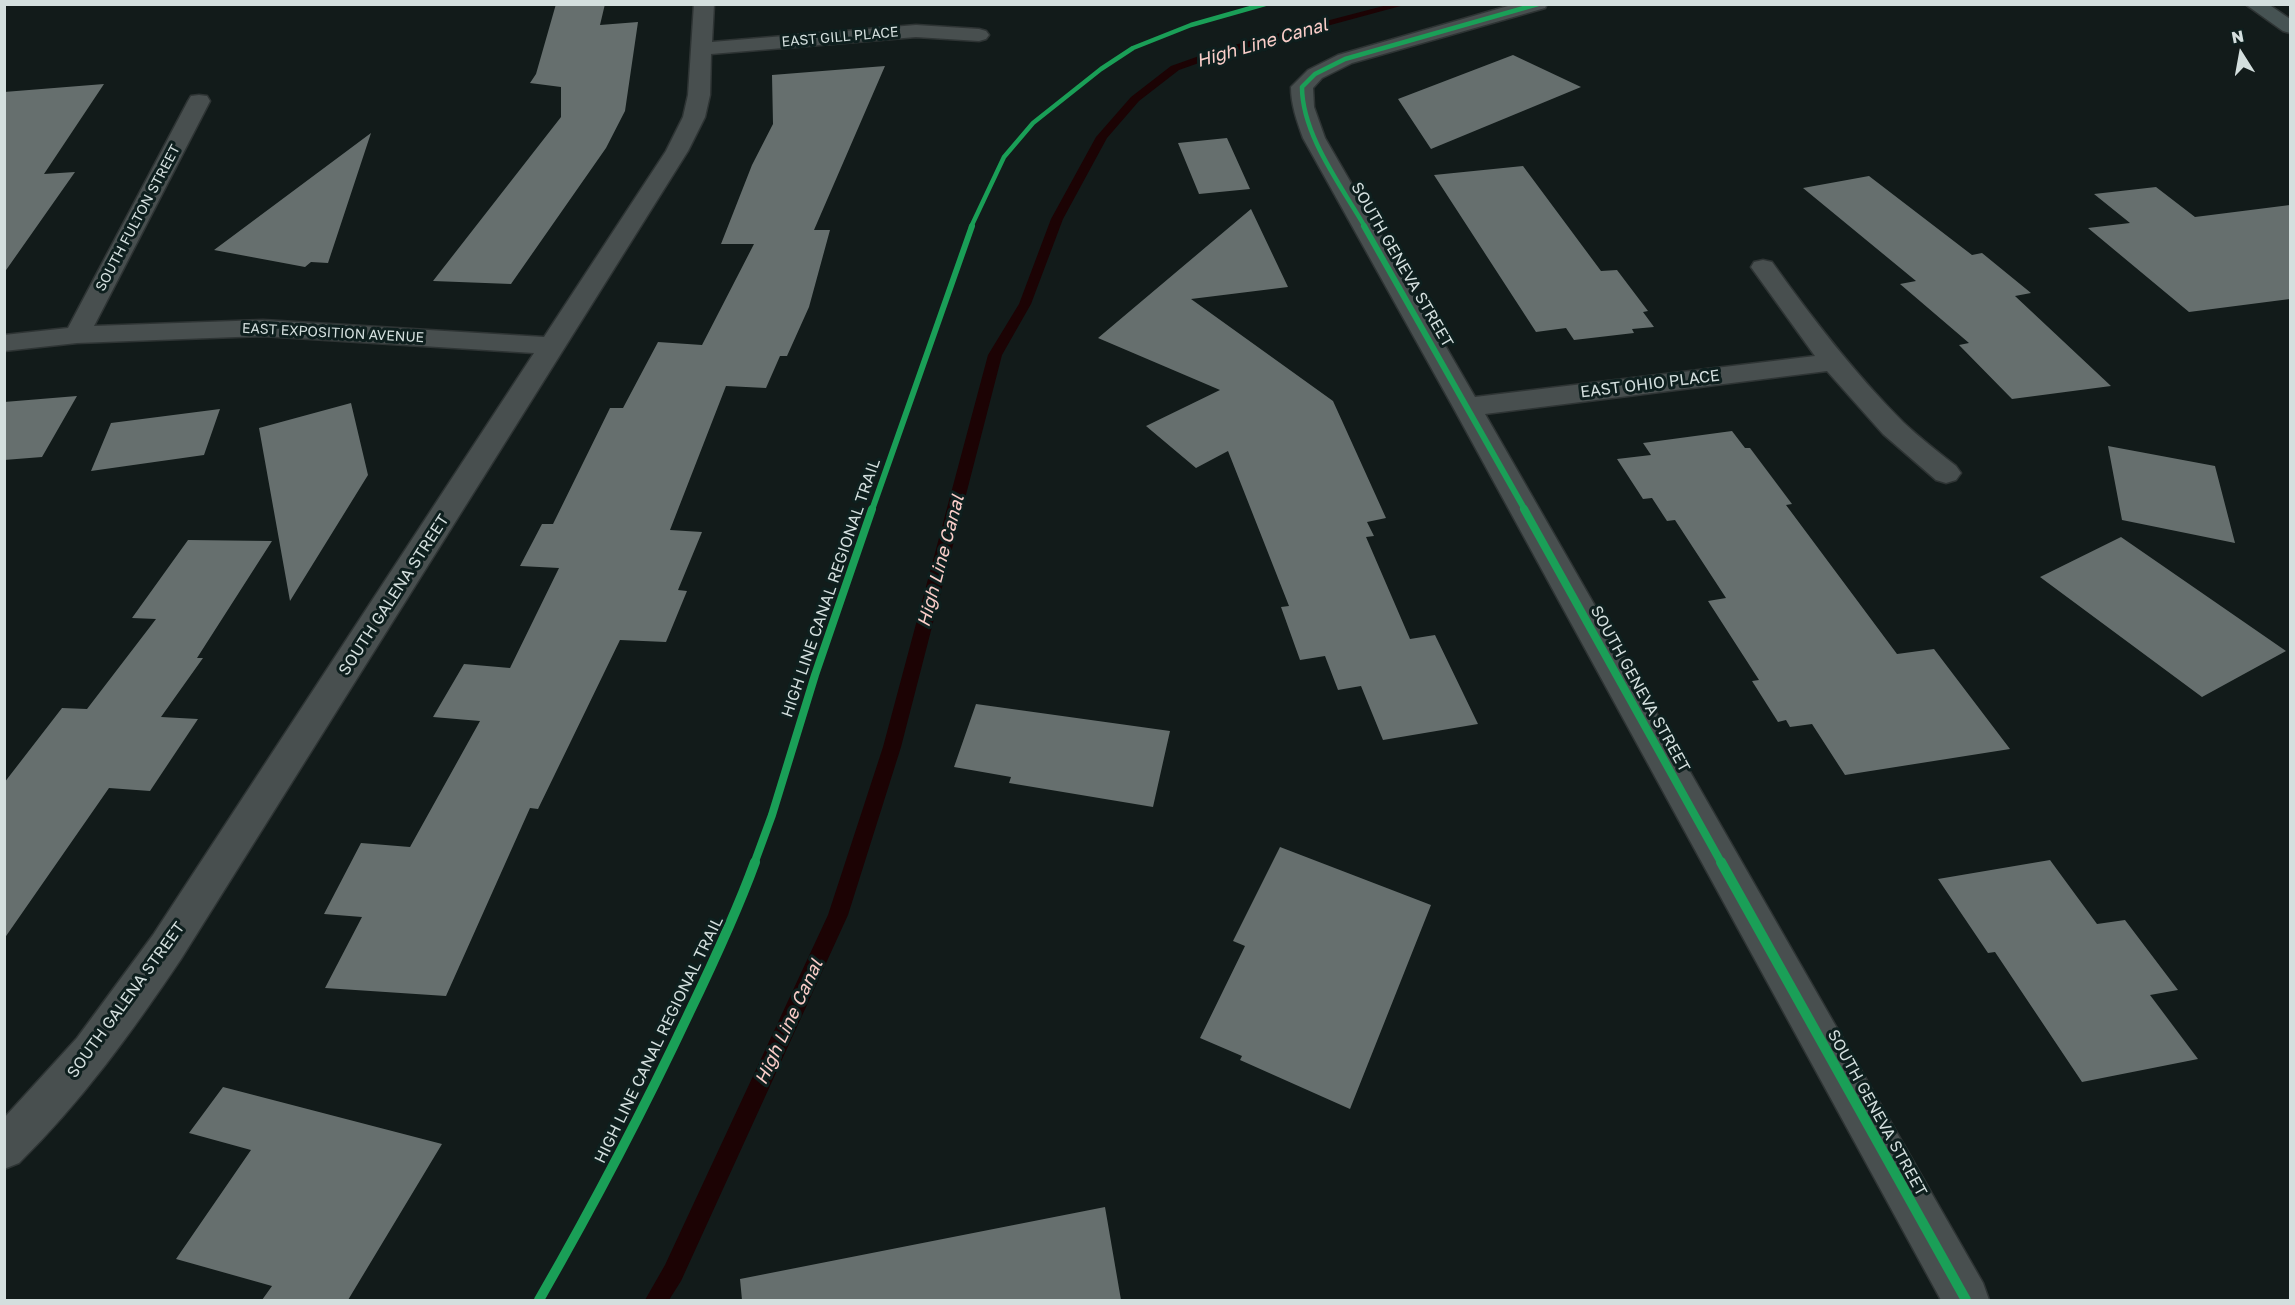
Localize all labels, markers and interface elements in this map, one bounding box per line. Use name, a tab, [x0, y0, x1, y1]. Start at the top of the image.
water label: High Line Canal	[1194, 14, 1330, 72]
street label: EAST GILL PLACE	[781, 24, 899, 50]
north arrow	[2211, 24, 2271, 84]
text: N	[2230, 25, 2245, 47]
street label: SOUTH FULTON STREET	[92, 142, 184, 294]
street label: SOUTH GENEVA STREET	[1347, 179, 1457, 351]
street label: EAST EXPOSITION AVENUE	[241, 320, 425, 346]
street label: EAST OHIO PLACE	[1579, 366, 1721, 402]
street label: HIGH LINE CANAL REGIONAL TRAIL	[778, 456, 884, 720]
water label: High Line Canal	[913, 493, 969, 629]
street label: SOUTH GALENA STREET	[335, 511, 453, 679]
street label: SOUTH GENEVA STREET	[1586, 602, 1694, 776]
street label: HIGH LINE CANAL REGIONAL TRAIL	[591, 913, 727, 1167]
street label: SOUTH GALENA STREET	[63, 918, 189, 1082]
water label: High Line Canal	[751, 956, 827, 1088]
street label: SOUTH GENEVA STREET	[1823, 1026, 1931, 1200]

